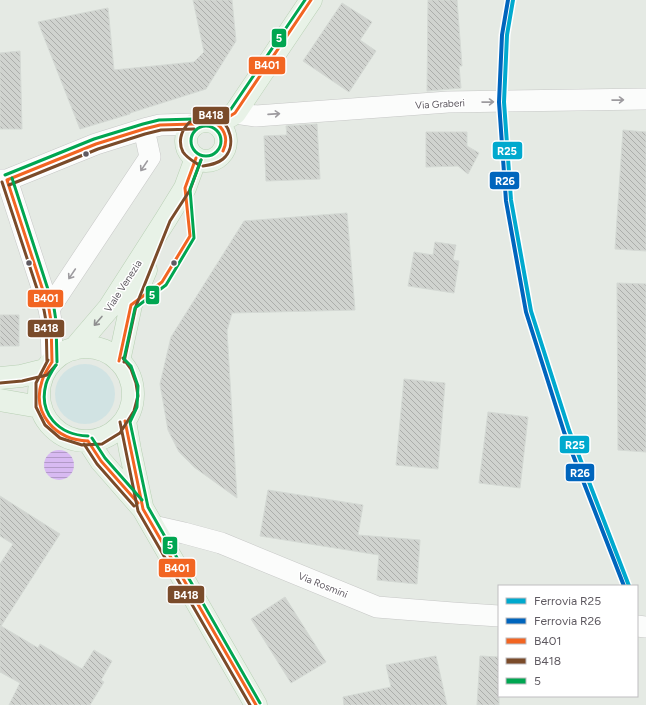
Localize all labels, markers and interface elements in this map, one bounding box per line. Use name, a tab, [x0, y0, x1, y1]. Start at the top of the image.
line badge: 5	[271, 28, 287, 48]
text: 5	[276, 32, 282, 45]
line badge: B401	[248, 56, 286, 75]
text: B401	[254, 59, 280, 72]
street label: Via Graberi	[415, 96, 465, 112]
one-way arrow	[611, 96, 624, 104]
one-way arrow	[481, 98, 494, 106]
line badge: B418	[192, 106, 230, 125]
text: B418	[198, 109, 224, 122]
one-way arrow	[267, 111, 280, 118]
line badge: R25	[492, 141, 523, 160]
text: R25	[497, 145, 517, 158]
unlabelled marker	[81, 149, 91, 159]
one-way arrow	[140, 160, 148, 171]
line badge: R26	[489, 171, 520, 190]
text: R26	[495, 175, 516, 188]
street label: Viale Venezia	[101, 257, 145, 315]
unlabelled marker	[24, 258, 34, 268]
unlabelled marker	[169, 258, 179, 268]
one-way arrow	[68, 268, 76, 279]
line badge: 5	[145, 285, 160, 305]
line badge: B401	[27, 289, 64, 308]
text: 5	[149, 289, 155, 302]
text: B401	[33, 292, 59, 305]
one-way arrow	[94, 316, 103, 326]
line badge: B418	[27, 319, 65, 338]
text: B418	[33, 322, 59, 335]
line badge: R25	[559, 435, 590, 454]
text: R25	[565, 439, 585, 452]
line badge: R26	[565, 463, 595, 482]
text: R26	[570, 467, 591, 480]
line badge: 5	[162, 536, 178, 555]
text: 5	[167, 539, 173, 552]
line badge: B401	[158, 558, 196, 578]
text: B401	[164, 562, 190, 575]
street label: Via Rosmini	[296, 569, 350, 601]
line badge: B418	[167, 585, 205, 604]
legend	[498, 585, 638, 697]
text: B418	[173, 589, 199, 602]
text: Ferrovia R25	[534, 594, 601, 608]
text: Ferrovia R26	[534, 614, 601, 628]
text: B401	[534, 634, 561, 648]
text: B418	[534, 654, 561, 668]
text: 5	[534, 674, 541, 688]

